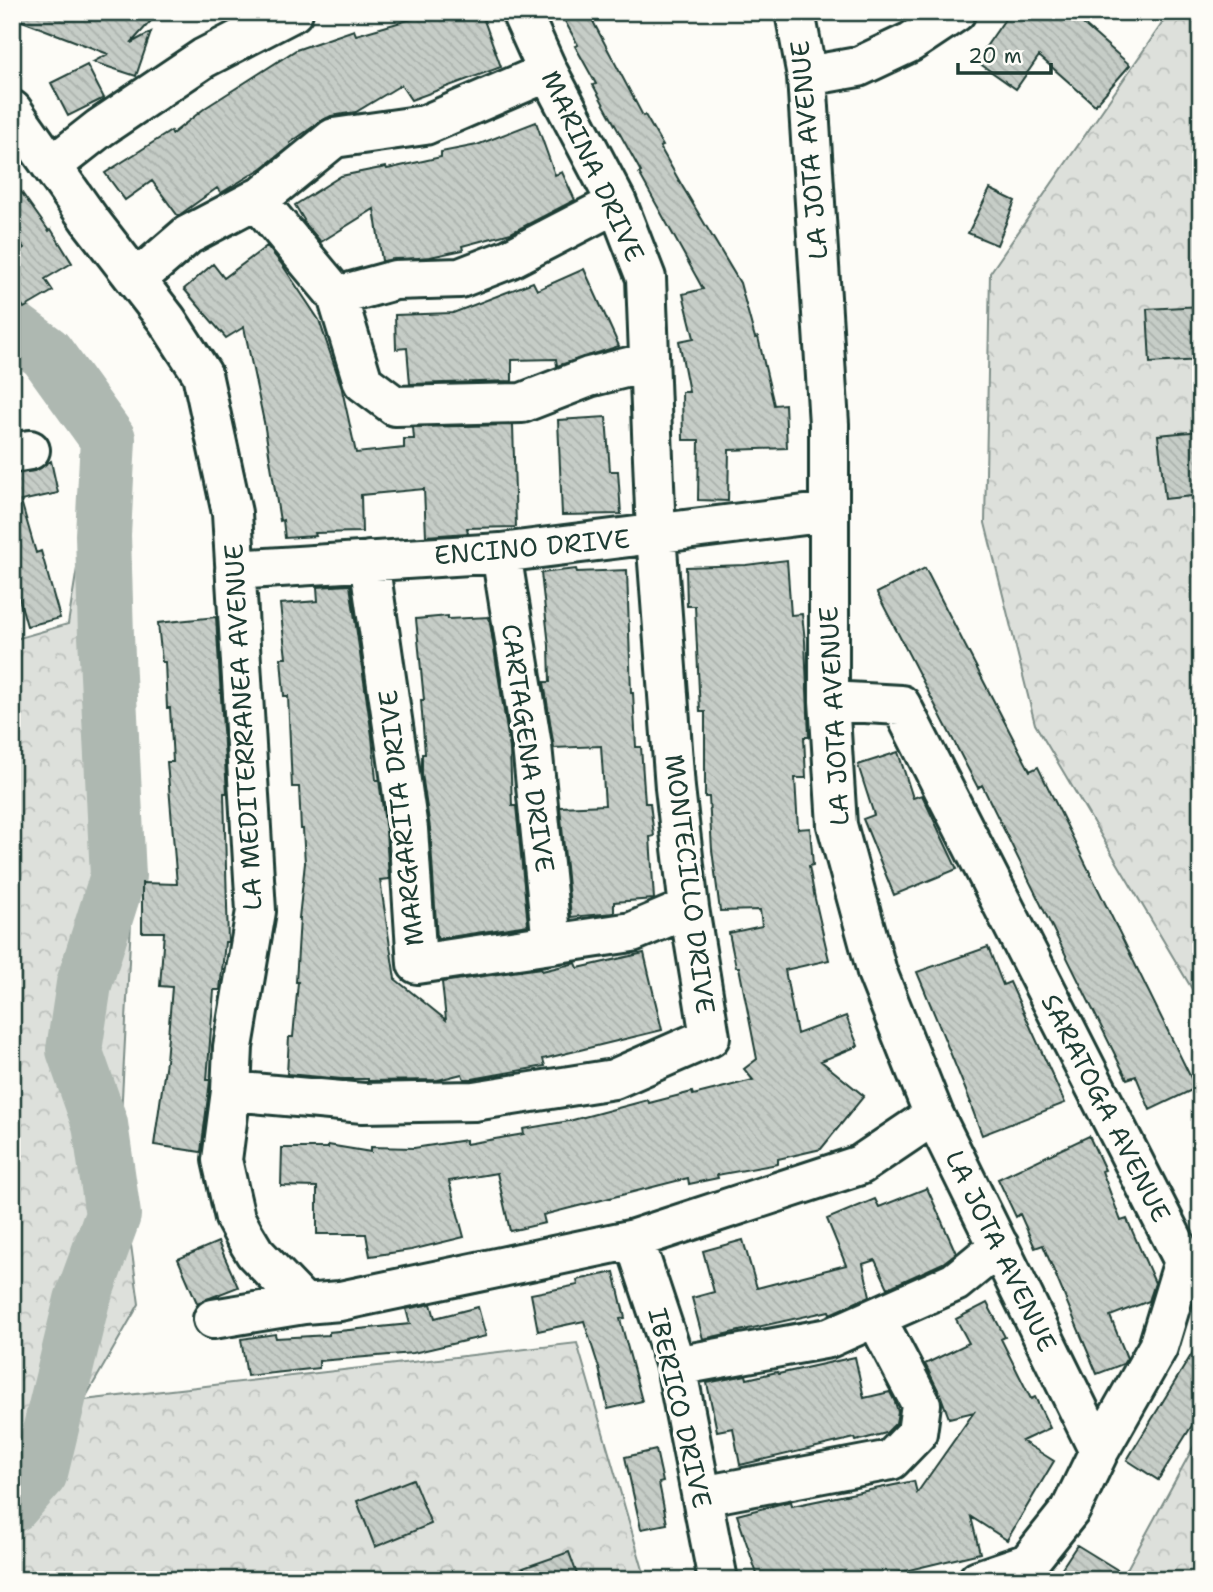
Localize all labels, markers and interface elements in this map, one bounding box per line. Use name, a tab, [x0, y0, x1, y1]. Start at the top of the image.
scale bar	[958, 32, 1050, 76]
street label: LA JOTA AVENUE	[781, 39, 836, 261]
text: 20 m	[968, 42, 1022, 70]
street label: MARINA DRIVE	[534, 65, 653, 267]
street label: ENCINO DRIVE	[433, 521, 631, 572]
street label: LA MEDITERRANEA AVENUE	[215, 543, 270, 911]
street label: LA JOTA AVENUE	[810, 605, 857, 827]
street label: CARTAGENA DRIVE	[494, 621, 563, 874]
street label: MARGARITA DRIVE	[370, 688, 431, 948]
street label: MONTECILLO DRIVE	[657, 752, 724, 1016]
street label: SARATOGA AVENUE	[1034, 988, 1179, 1228]
street label: LA JOTA AVENUE	[938, 1144, 1065, 1357]
street label: IBERICO DRIVE	[640, 1304, 721, 1511]

